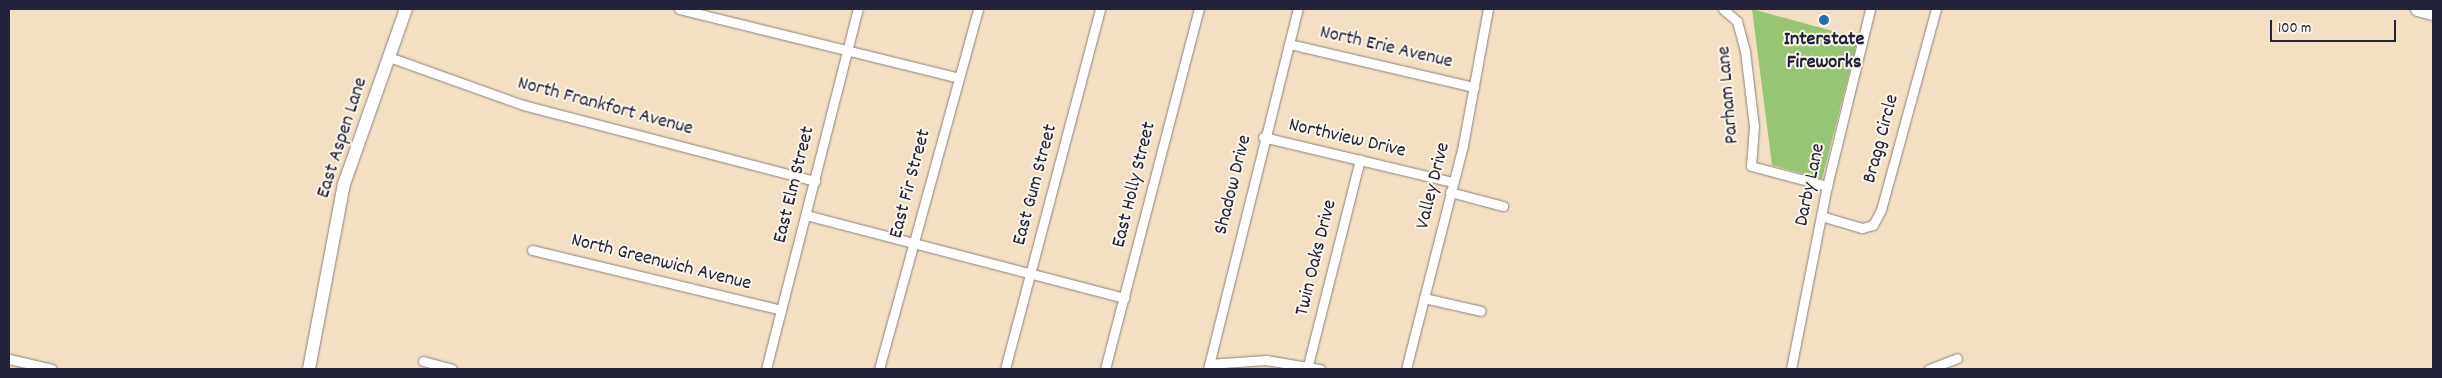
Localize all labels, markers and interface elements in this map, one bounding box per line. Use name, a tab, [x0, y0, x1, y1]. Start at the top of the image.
scale bar	[2272, 10, 2398, 42]
marker: Interstate Fireworks	[1818, 14, 1830, 26]
text: 100 m	[2278, 18, 2311, 40]
street label: North Erie Avenue	[1317, 21, 1455, 75]
place label: Interstate Fireworks	[1784, 28, 1864, 75]
street label: Parham Lane	[1713, 45, 1745, 145]
street label: North Frankfort Avenue	[515, 72, 695, 142]
street label: East Aspen Lane	[312, 75, 374, 201]
street label: Bragg Circle	[1859, 92, 1905, 186]
street label: Northview Drive	[1286, 114, 1408, 164]
street label: East Holly Street	[1108, 120, 1162, 250]
street label: East Gum Street	[1008, 122, 1064, 248]
street label: East Elm Street	[769, 124, 821, 246]
street label: East Fir Street	[885, 127, 937, 241]
street label: Shadow Drive	[1210, 133, 1258, 237]
street label: Valley Drive	[1412, 140, 1456, 232]
street label: Darby Lane	[1791, 141, 1831, 229]
street label: Twin Oaks Drive	[1291, 197, 1343, 319]
street label: North Greenwich Avenue	[568, 229, 754, 297]

